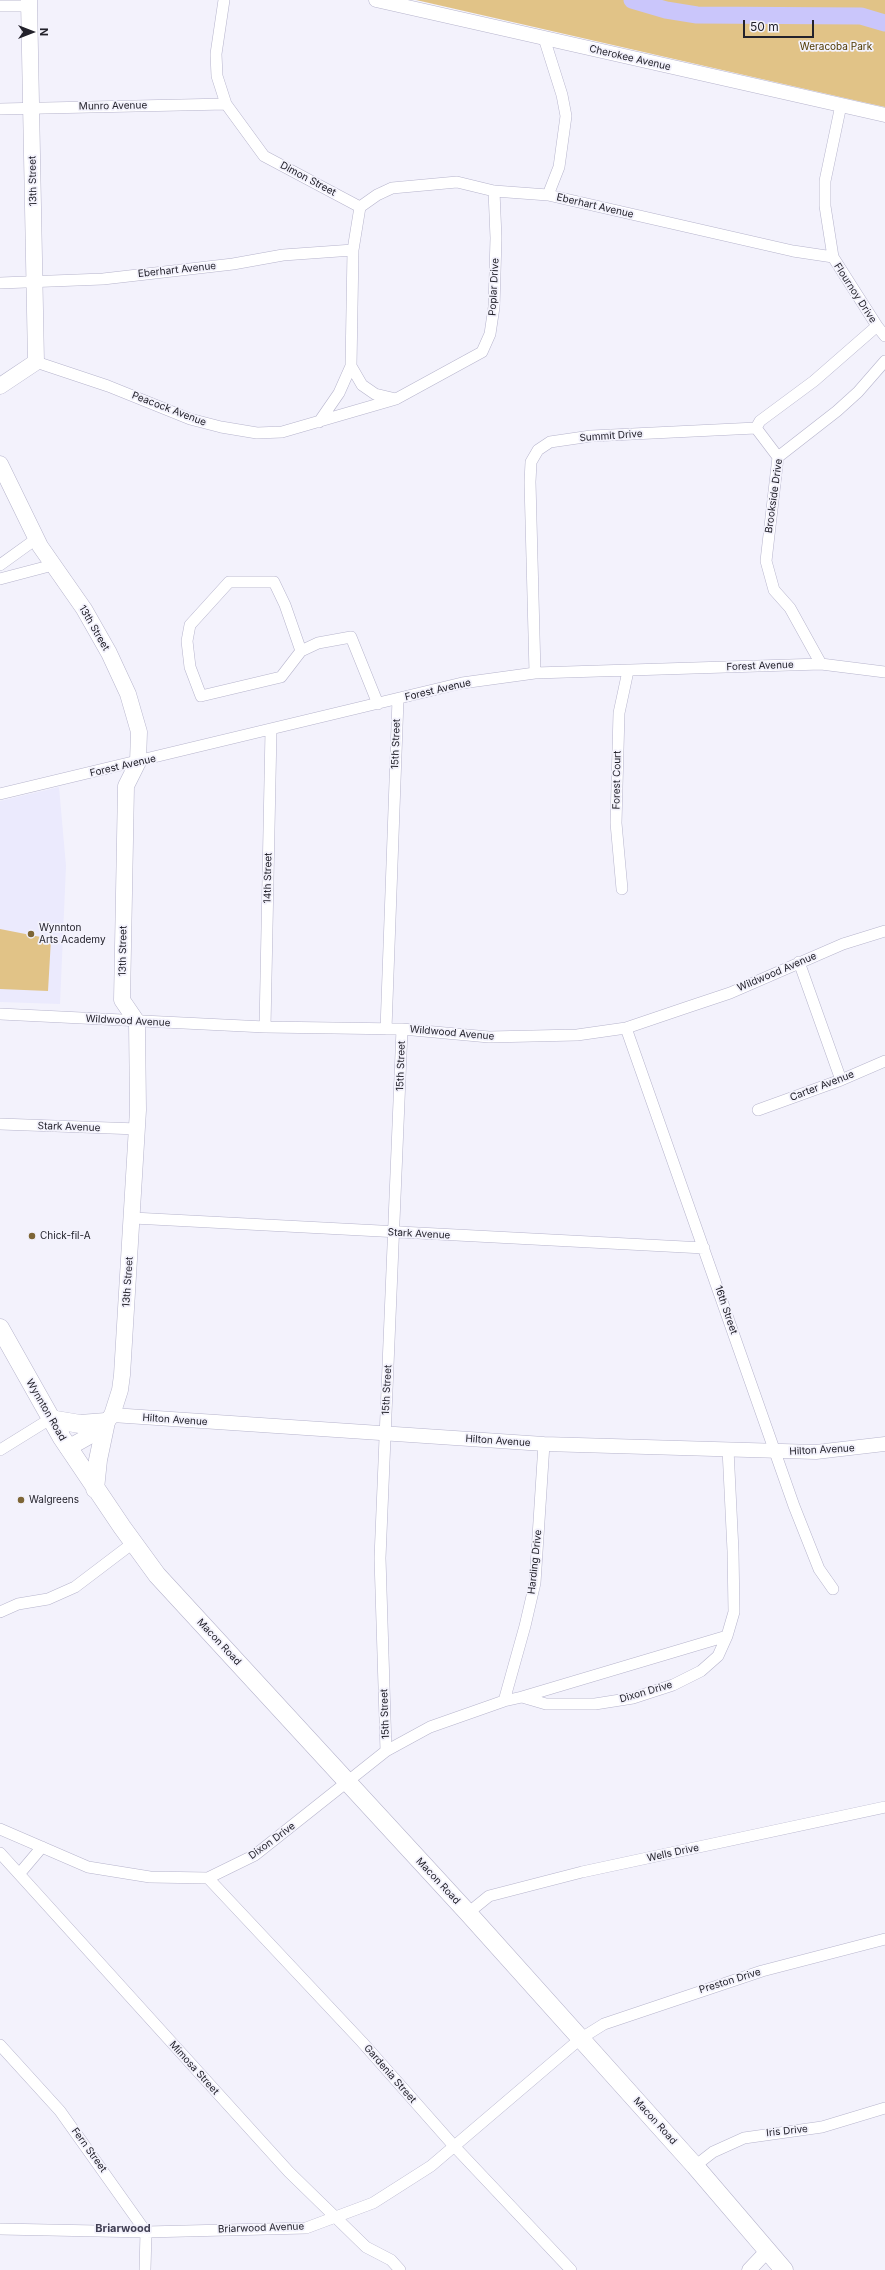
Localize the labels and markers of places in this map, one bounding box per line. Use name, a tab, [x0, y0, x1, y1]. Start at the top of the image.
place label: Wynnton Arts Academy	[39, 922, 106, 946]
marker: Wynnton Arts Academy	[26, 929, 36, 939]
place label: Chick-fil-A	[40, 1230, 91, 1242]
marker: Chick-fil-A	[27, 1231, 37, 1241]
place label: Walgreens	[29, 1494, 79, 1506]
marker: Walgreens	[16, 1495, 26, 1505]

